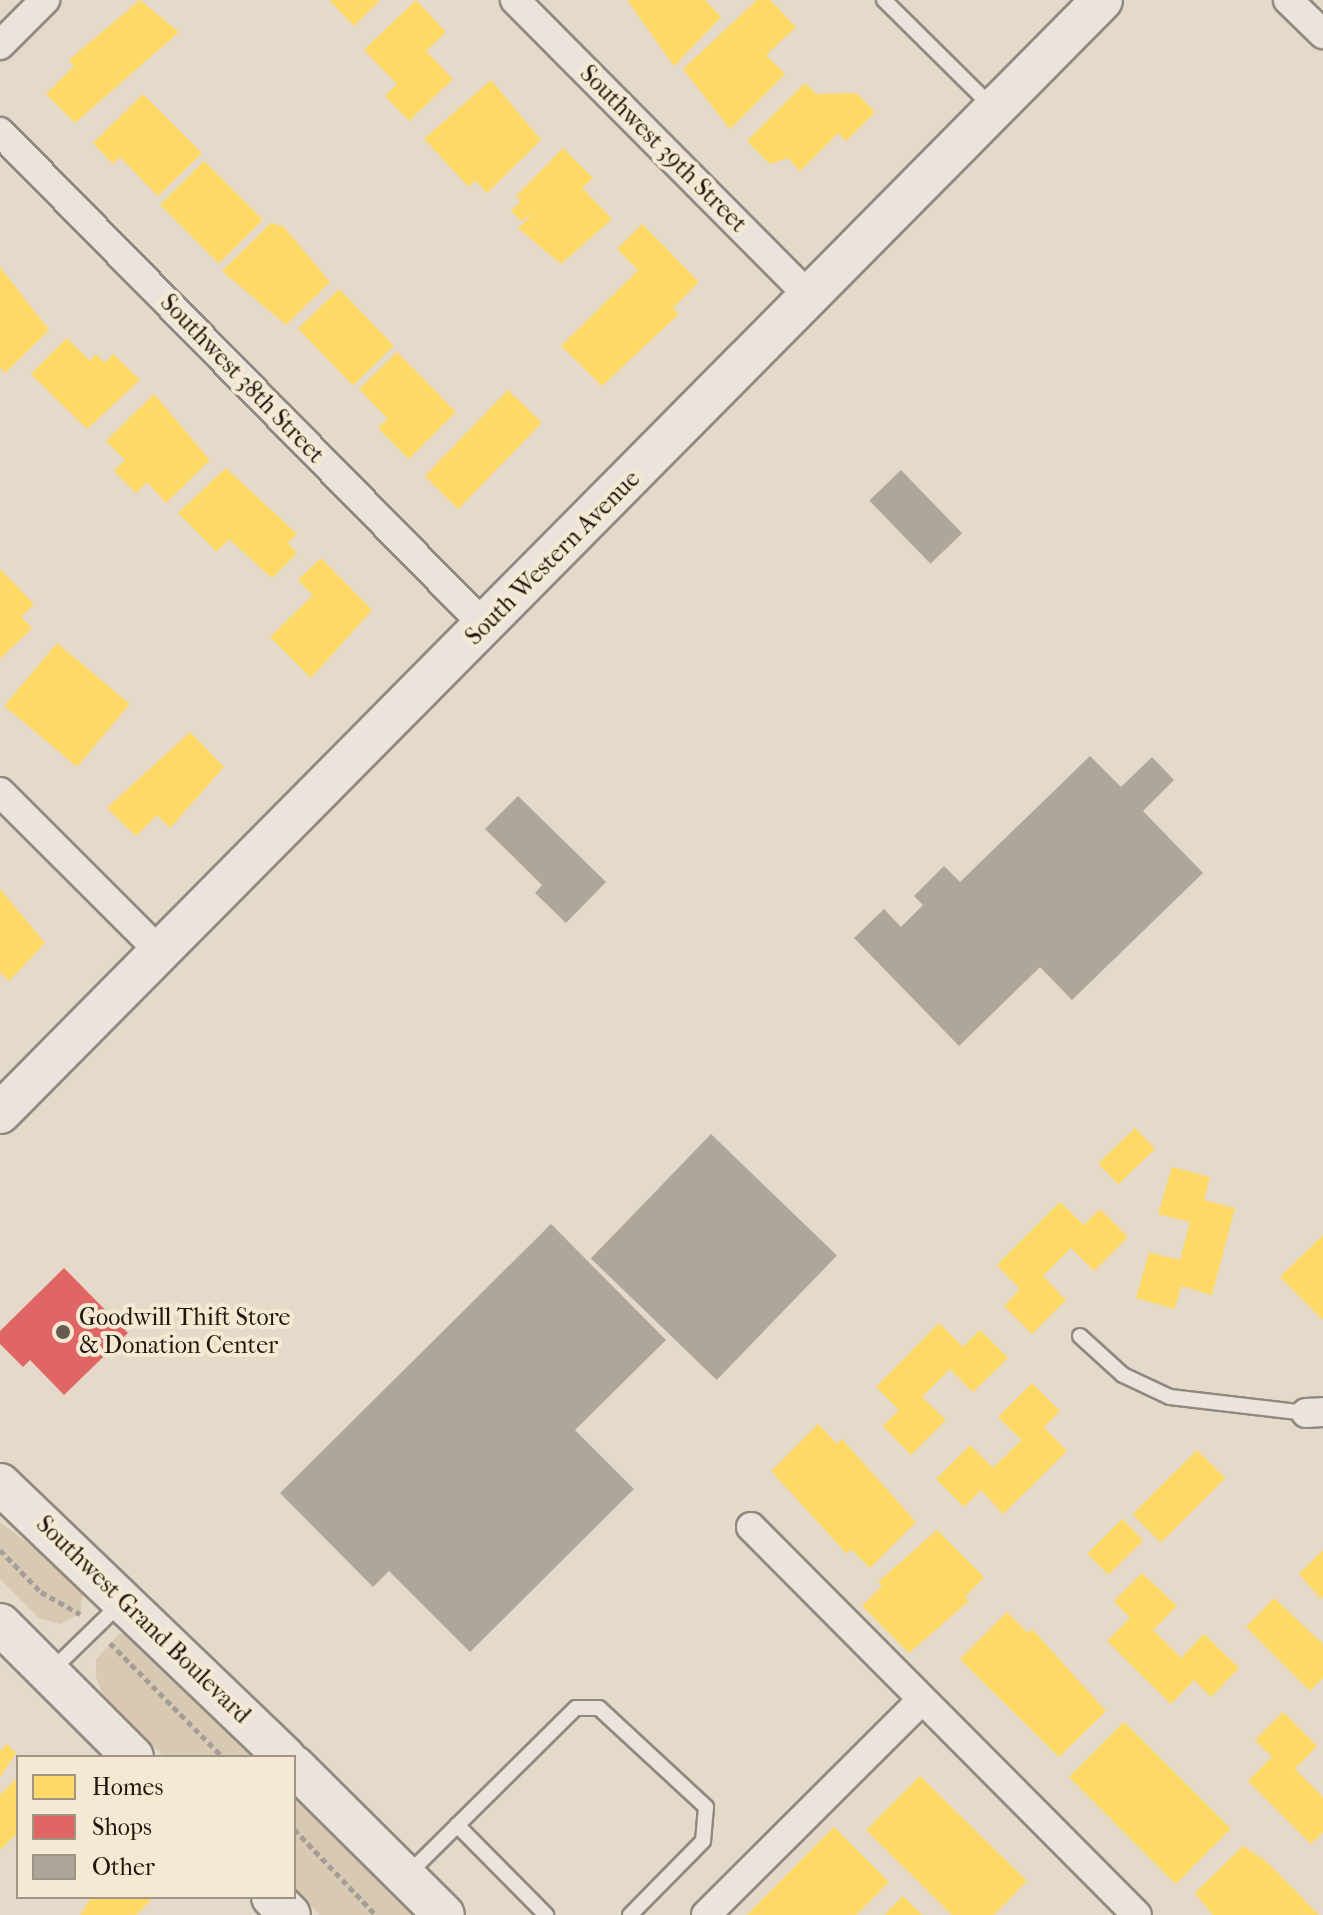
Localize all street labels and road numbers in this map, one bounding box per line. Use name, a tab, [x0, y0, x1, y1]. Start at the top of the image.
street label: Southwest 39th Street	[574, 60, 752, 238]
street label: Southwest 38th Street	[154, 289, 330, 469]
street label: South Western Avenue	[460, 465, 646, 651]
street label: Southwest Grand Boulevard	[30, 1510, 256, 1730]

